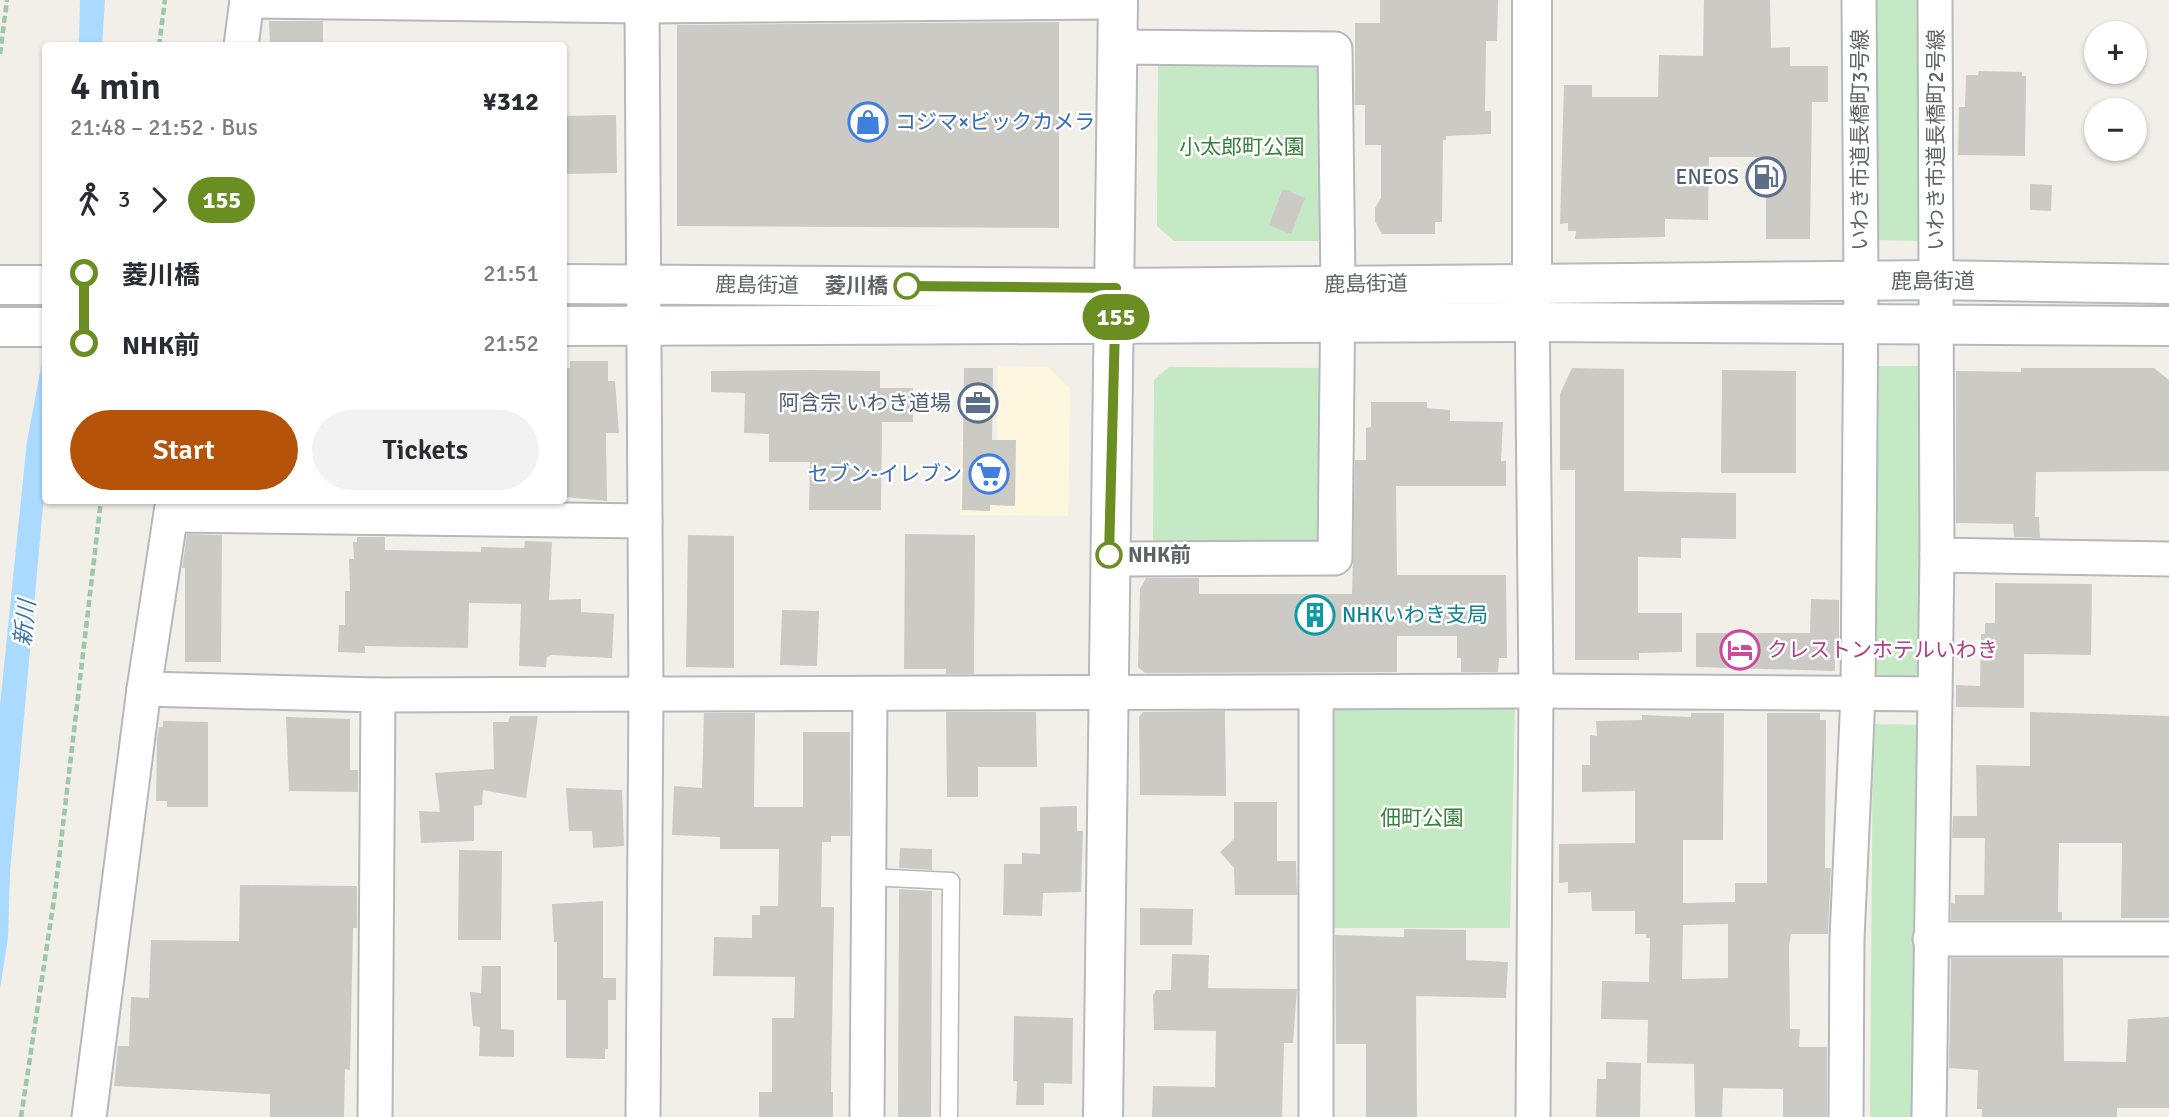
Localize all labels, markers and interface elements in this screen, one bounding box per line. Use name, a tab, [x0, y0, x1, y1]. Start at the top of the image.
map controls	[2084, 21, 2147, 161]
button: +	[2084, 21, 2147, 84]
street label: いわき市道長橋町3号線	[1847, 29, 1873, 251]
street label: いわき市道長橋町2号線	[1923, 29, 1949, 251]
text: 4 min	[70, 63, 161, 110]
text: ¥312	[483, 86, 539, 118]
button: −	[2084, 98, 2147, 161]
shop icon: コジマ×ビックカメラ	[847, 101, 889, 143]
place label: コジマ×ビックカメラ	[895, 109, 1095, 135]
text: 21:48 – 21:52 · Bus	[70, 113, 258, 142]
park label: 小太郎町公園	[1179, 134, 1305, 160]
fuel station icon: ENEOS	[1745, 156, 1787, 198]
place label: ENEOS	[1676, 164, 1739, 190]
icon: walk	[70, 181, 108, 219]
icon: forward	[140, 181, 178, 219]
text: 3	[118, 185, 130, 214]
text: 155	[202, 185, 241, 215]
text: 21:51	[483, 259, 539, 288]
text: 菱川橋	[122, 260, 200, 292]
street label: 鹿島街道	[1891, 268, 1975, 294]
street label: 鹿島街道	[1324, 270, 1408, 298]
street label: 鹿島街道	[715, 271, 799, 299]
place label: 菱川橋	[825, 273, 888, 299]
marker: 菱川橋	[894, 273, 920, 299]
line badge: 155	[1076, 294, 1156, 340]
text: 155	[1097, 302, 1135, 332]
text: 21:52	[483, 329, 539, 358]
text: NHK前	[122, 330, 200, 362]
office icon: 阿含宗 いわき道場	[957, 382, 999, 424]
place label: 阿含宗 いわき道場	[778, 390, 951, 416]
button: Start	[70, 410, 298, 490]
button: Tickets	[312, 410, 539, 490]
supermarket icon: セブン-イレブン	[968, 453, 1010, 495]
place label: セブン-イレブン	[808, 461, 962, 487]
marker: NHK前	[1096, 542, 1122, 568]
place label: NHK前	[1128, 542, 1191, 568]
building icon: NHKいわき支局	[1294, 594, 1336, 636]
water label: 新川	[8, 596, 42, 647]
place label: NHKいわき支局	[1342, 602, 1488, 628]
hotel icon: クレストンホテルいわき	[1719, 629, 1761, 671]
place label: クレストンホテルいわき	[1767, 637, 1998, 663]
park label: 佃町公園	[1380, 805, 1464, 831]

